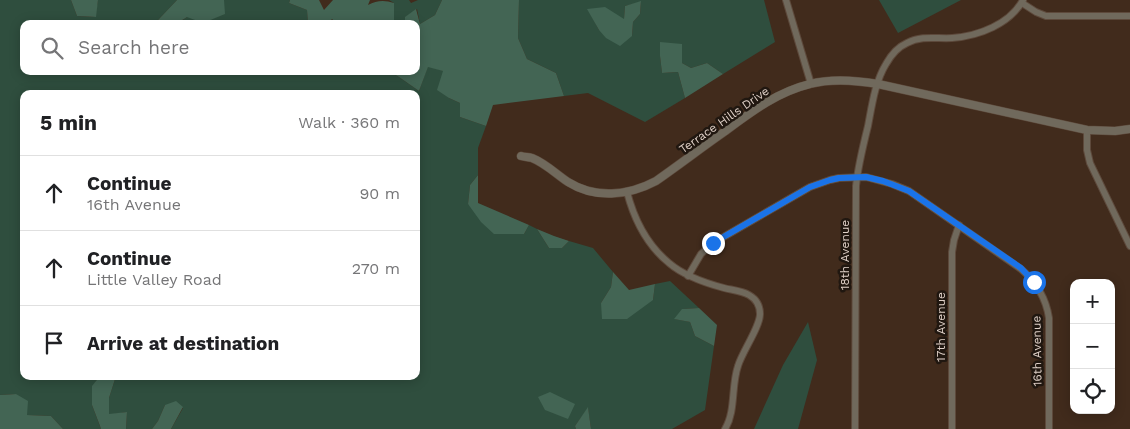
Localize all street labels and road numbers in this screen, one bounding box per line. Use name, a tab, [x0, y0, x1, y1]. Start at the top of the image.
street label: Terrace Hills Drive	[676, 84, 772, 156]
street label: 18th Avenue	[838, 220, 852, 290]
street label: 17th Avenue	[934, 292, 948, 362]
street label: 16th Avenue	[1029, 316, 1045, 386]

